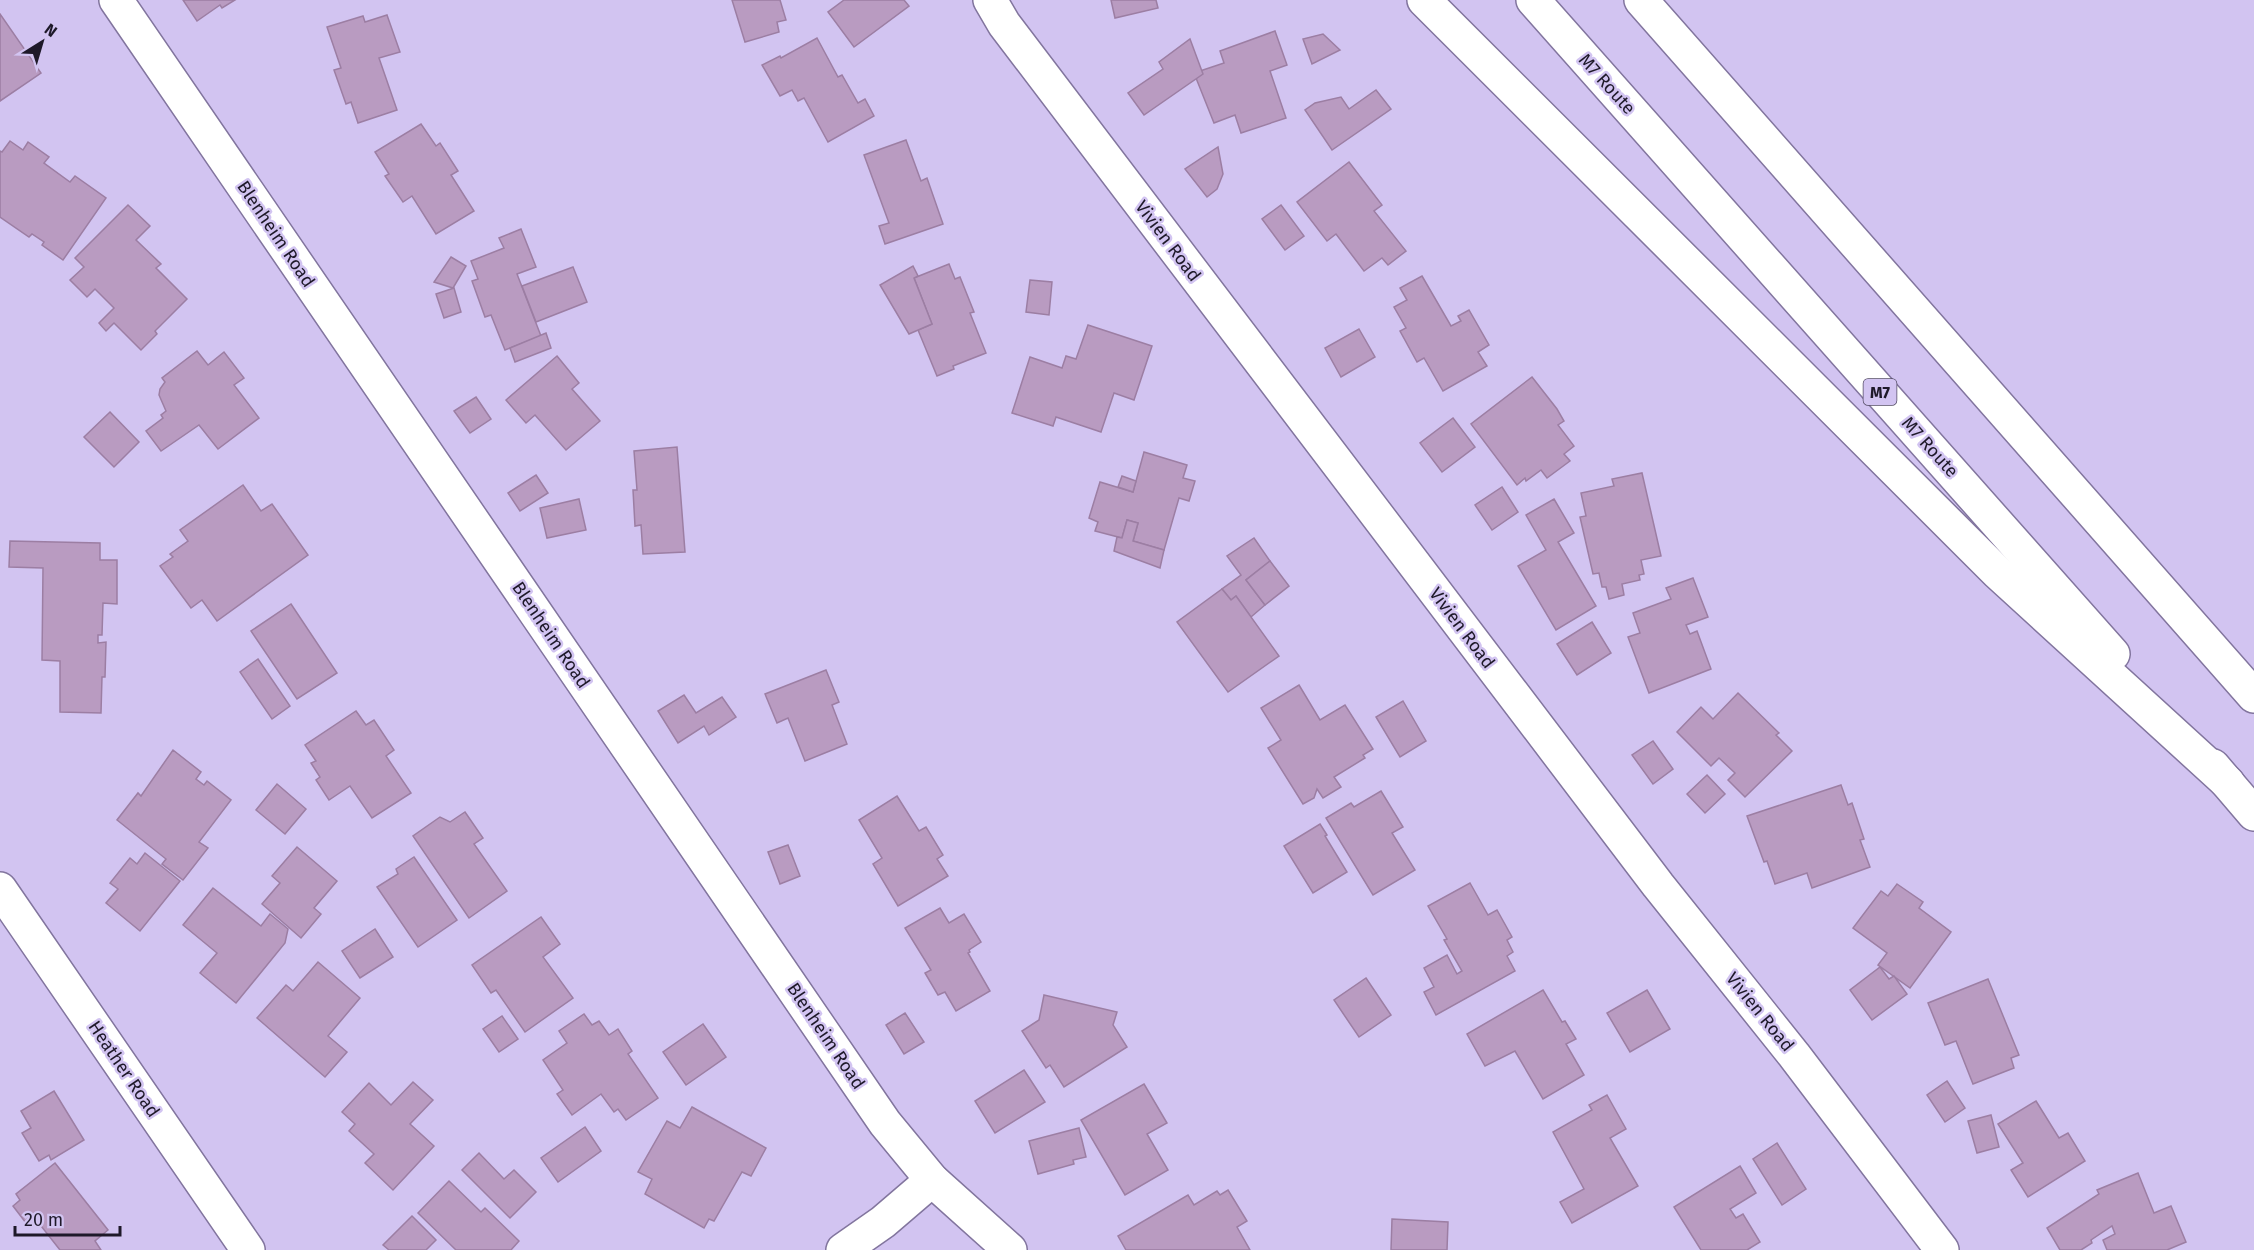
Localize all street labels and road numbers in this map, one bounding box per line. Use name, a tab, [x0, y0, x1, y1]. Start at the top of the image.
street label: M7 Route	[1574, 49, 1640, 119]
street label: Blenheim Road	[232, 177, 320, 291]
street label: Vivien Road	[1130, 196, 1206, 286]
road number: M7	[1864, 379, 1896, 405]
street label: M7 Route	[1897, 412, 1963, 482]
street label: Blenheim Road	[507, 578, 595, 692]
street label: Vivien Road	[1424, 583, 1500, 673]
street label: Vivien Road	[1721, 968, 1799, 1056]
street label: Blenheim Road	[782, 979, 870, 1093]
street label: Heather Road	[84, 1017, 164, 1121]

